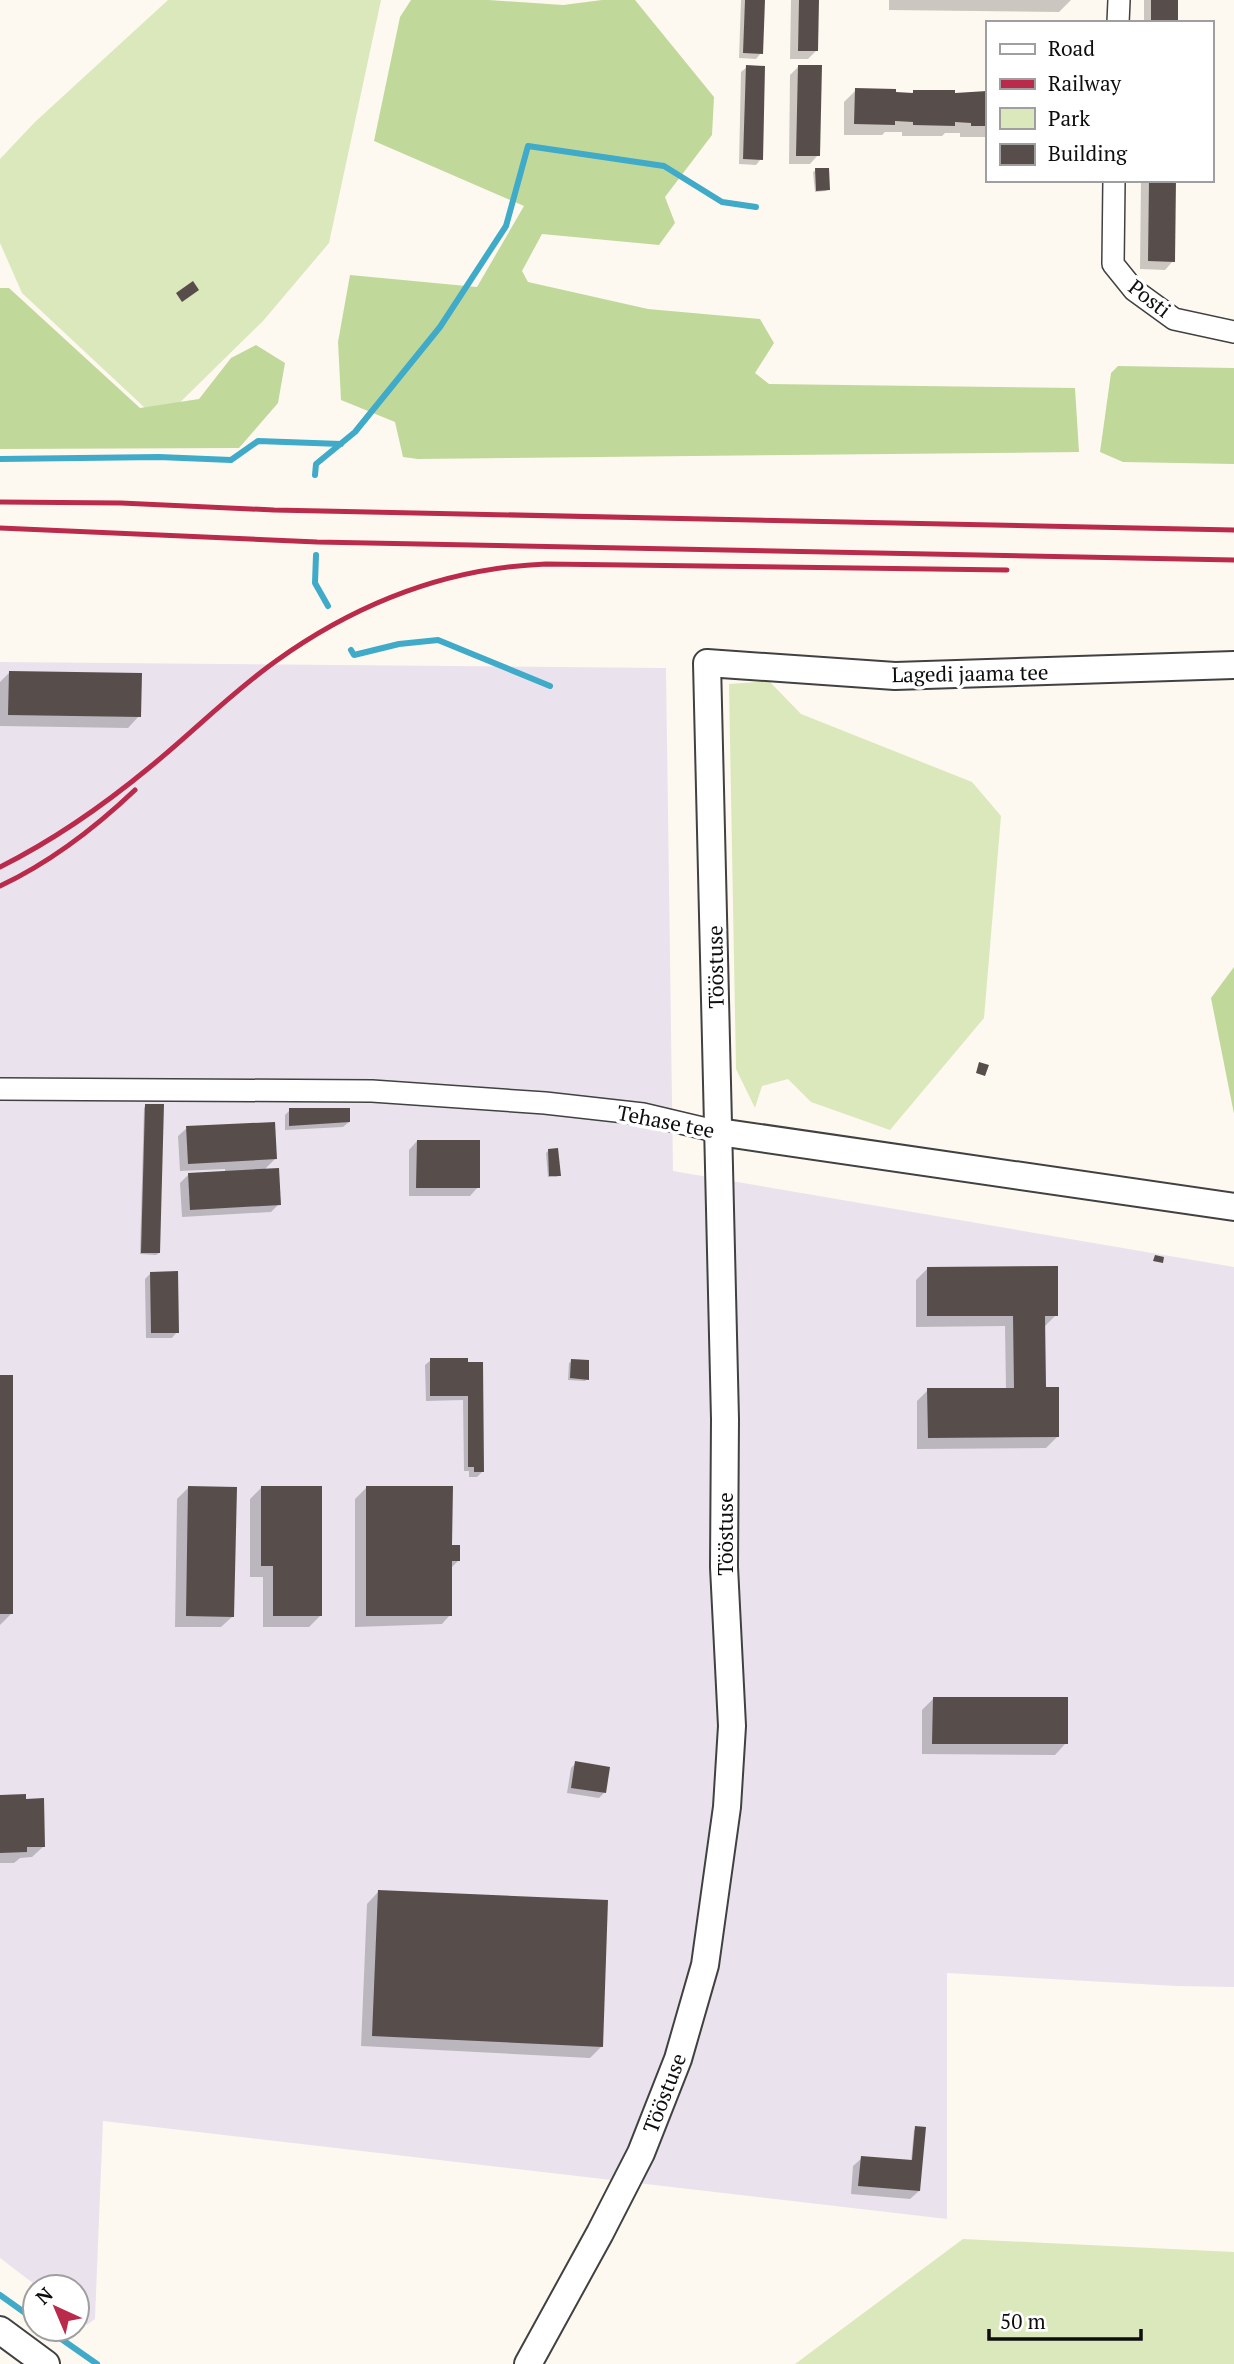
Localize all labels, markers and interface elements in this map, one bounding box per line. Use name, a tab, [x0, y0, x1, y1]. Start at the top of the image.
legend	[986, 21, 1213, 182]
text: Road	[1048, 34, 1095, 62]
text: Railway	[1048, 69, 1122, 97]
text: Park	[1048, 104, 1090, 132]
text: Building	[1048, 139, 1128, 167]
street label: Posti	[1123, 273, 1177, 323]
street label: Lagedi jaama tee	[891, 658, 1049, 688]
street label: Tööstuse	[700, 925, 730, 1009]
street label: Tehase tee	[615, 1098, 717, 1144]
street label: Tööstuse	[711, 1492, 739, 1576]
street label: Tööstuse	[636, 2049, 692, 2137]
north arrow	[21, 2273, 91, 2343]
text: N	[30, 2281, 58, 2309]
scale bar	[989, 2298, 1141, 2342]
text: 50 m	[1000, 2307, 1046, 2335]

